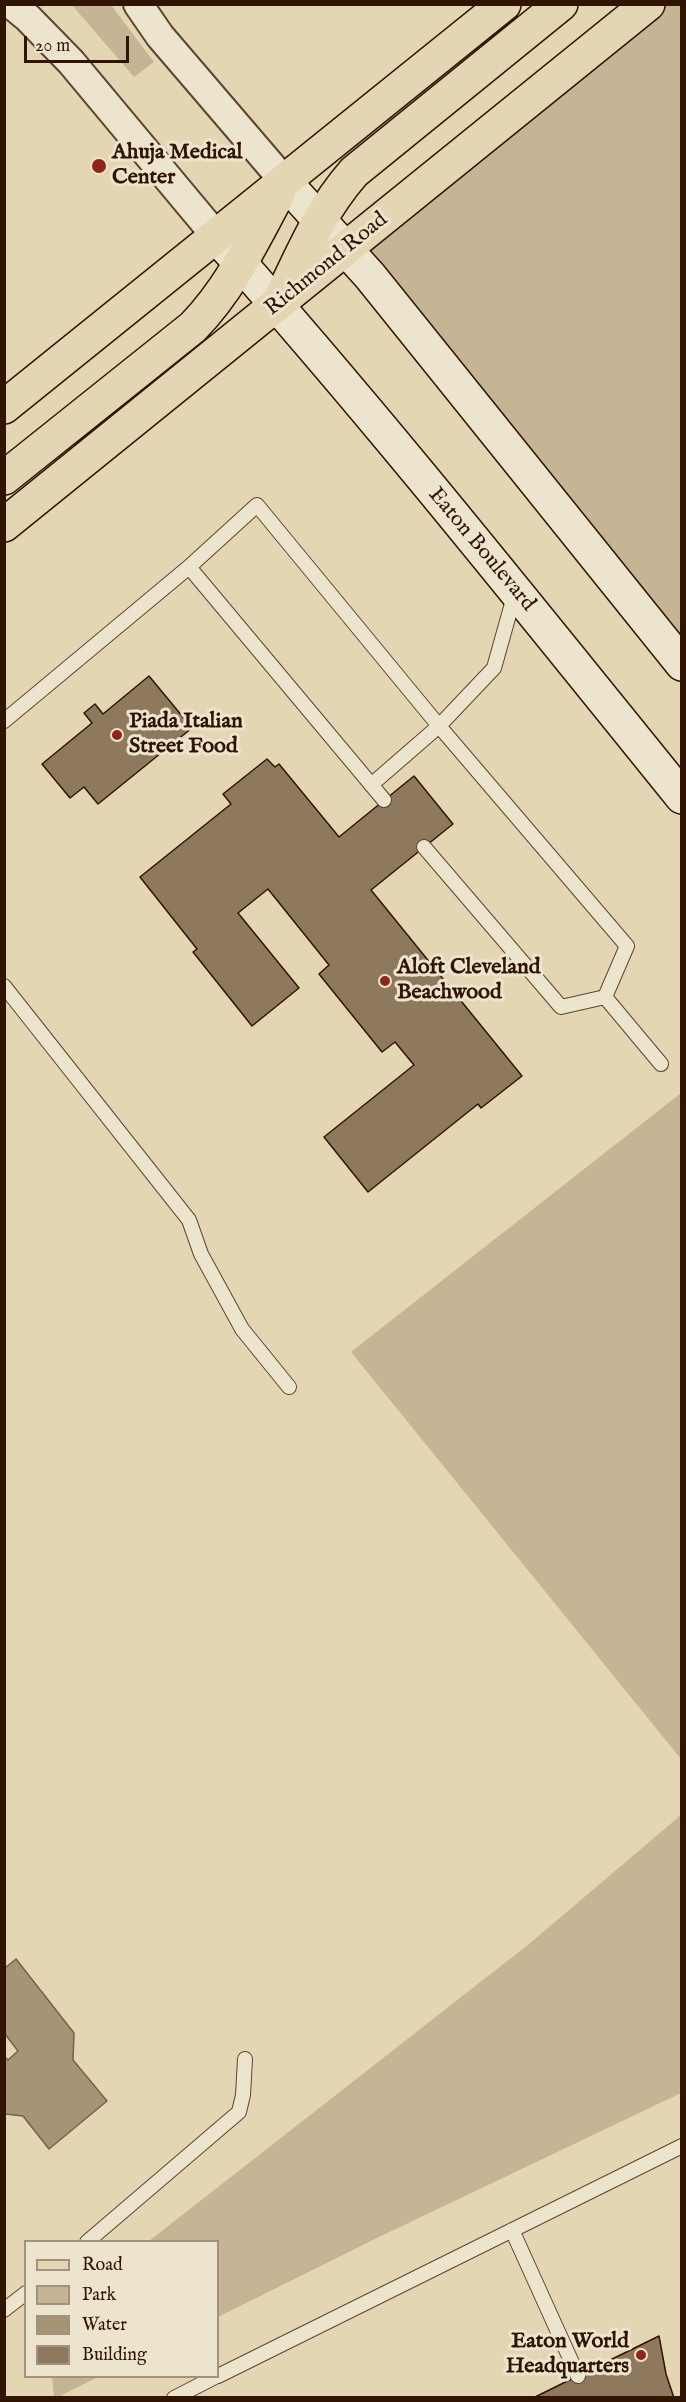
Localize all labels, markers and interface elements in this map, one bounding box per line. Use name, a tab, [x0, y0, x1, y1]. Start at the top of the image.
scale bar	[27, 24, 132, 62]
text: 20 m	[35, 35, 70, 58]
place label: Ahuja Medical Center	[112, 140, 242, 192]
marker: Ahuja Medical Center	[90, 157, 108, 175]
street label: Richmond Road	[260, 207, 394, 323]
street label: Eaton Boulevard	[422, 483, 540, 617]
place label: Piada Italian Street Food	[129, 709, 243, 760]
marker: Piada Italian Street Food	[110, 728, 124, 742]
place label: Aloft Cleveland Beachwood	[397, 955, 540, 1006]
marker: Aloft Cleveland Beachwood	[378, 974, 392, 988]
legend	[24, 2240, 219, 2378]
text: Road	[82, 2254, 123, 2277]
text: Park	[82, 2284, 116, 2307]
text: Water	[82, 2314, 127, 2337]
place label: Eaton World Headquarters	[506, 2329, 629, 2380]
text: Building	[82, 2344, 147, 2367]
marker: Eaton World Headquarters	[634, 2348, 648, 2362]

